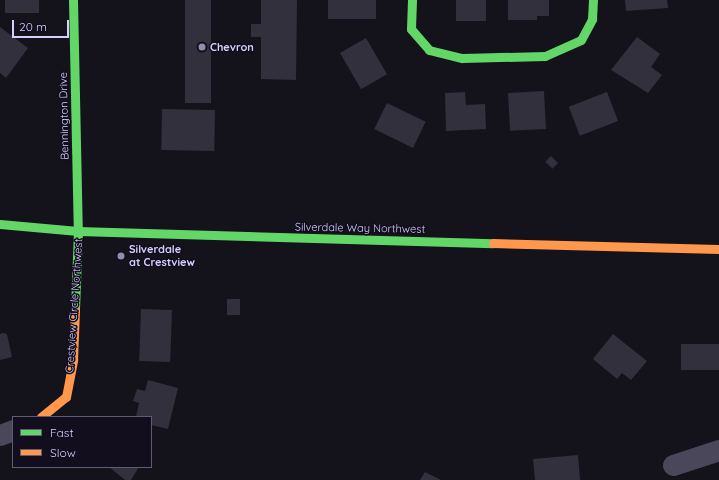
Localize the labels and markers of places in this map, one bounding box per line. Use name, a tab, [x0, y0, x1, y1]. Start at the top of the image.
place label: Chevron	[210, 40, 254, 54]
marker: Chevron	[197, 42, 207, 52]
place label: Silverdale at Crestview	[129, 243, 195, 269]
marker: Silverdale at Crestview	[116, 251, 126, 261]

